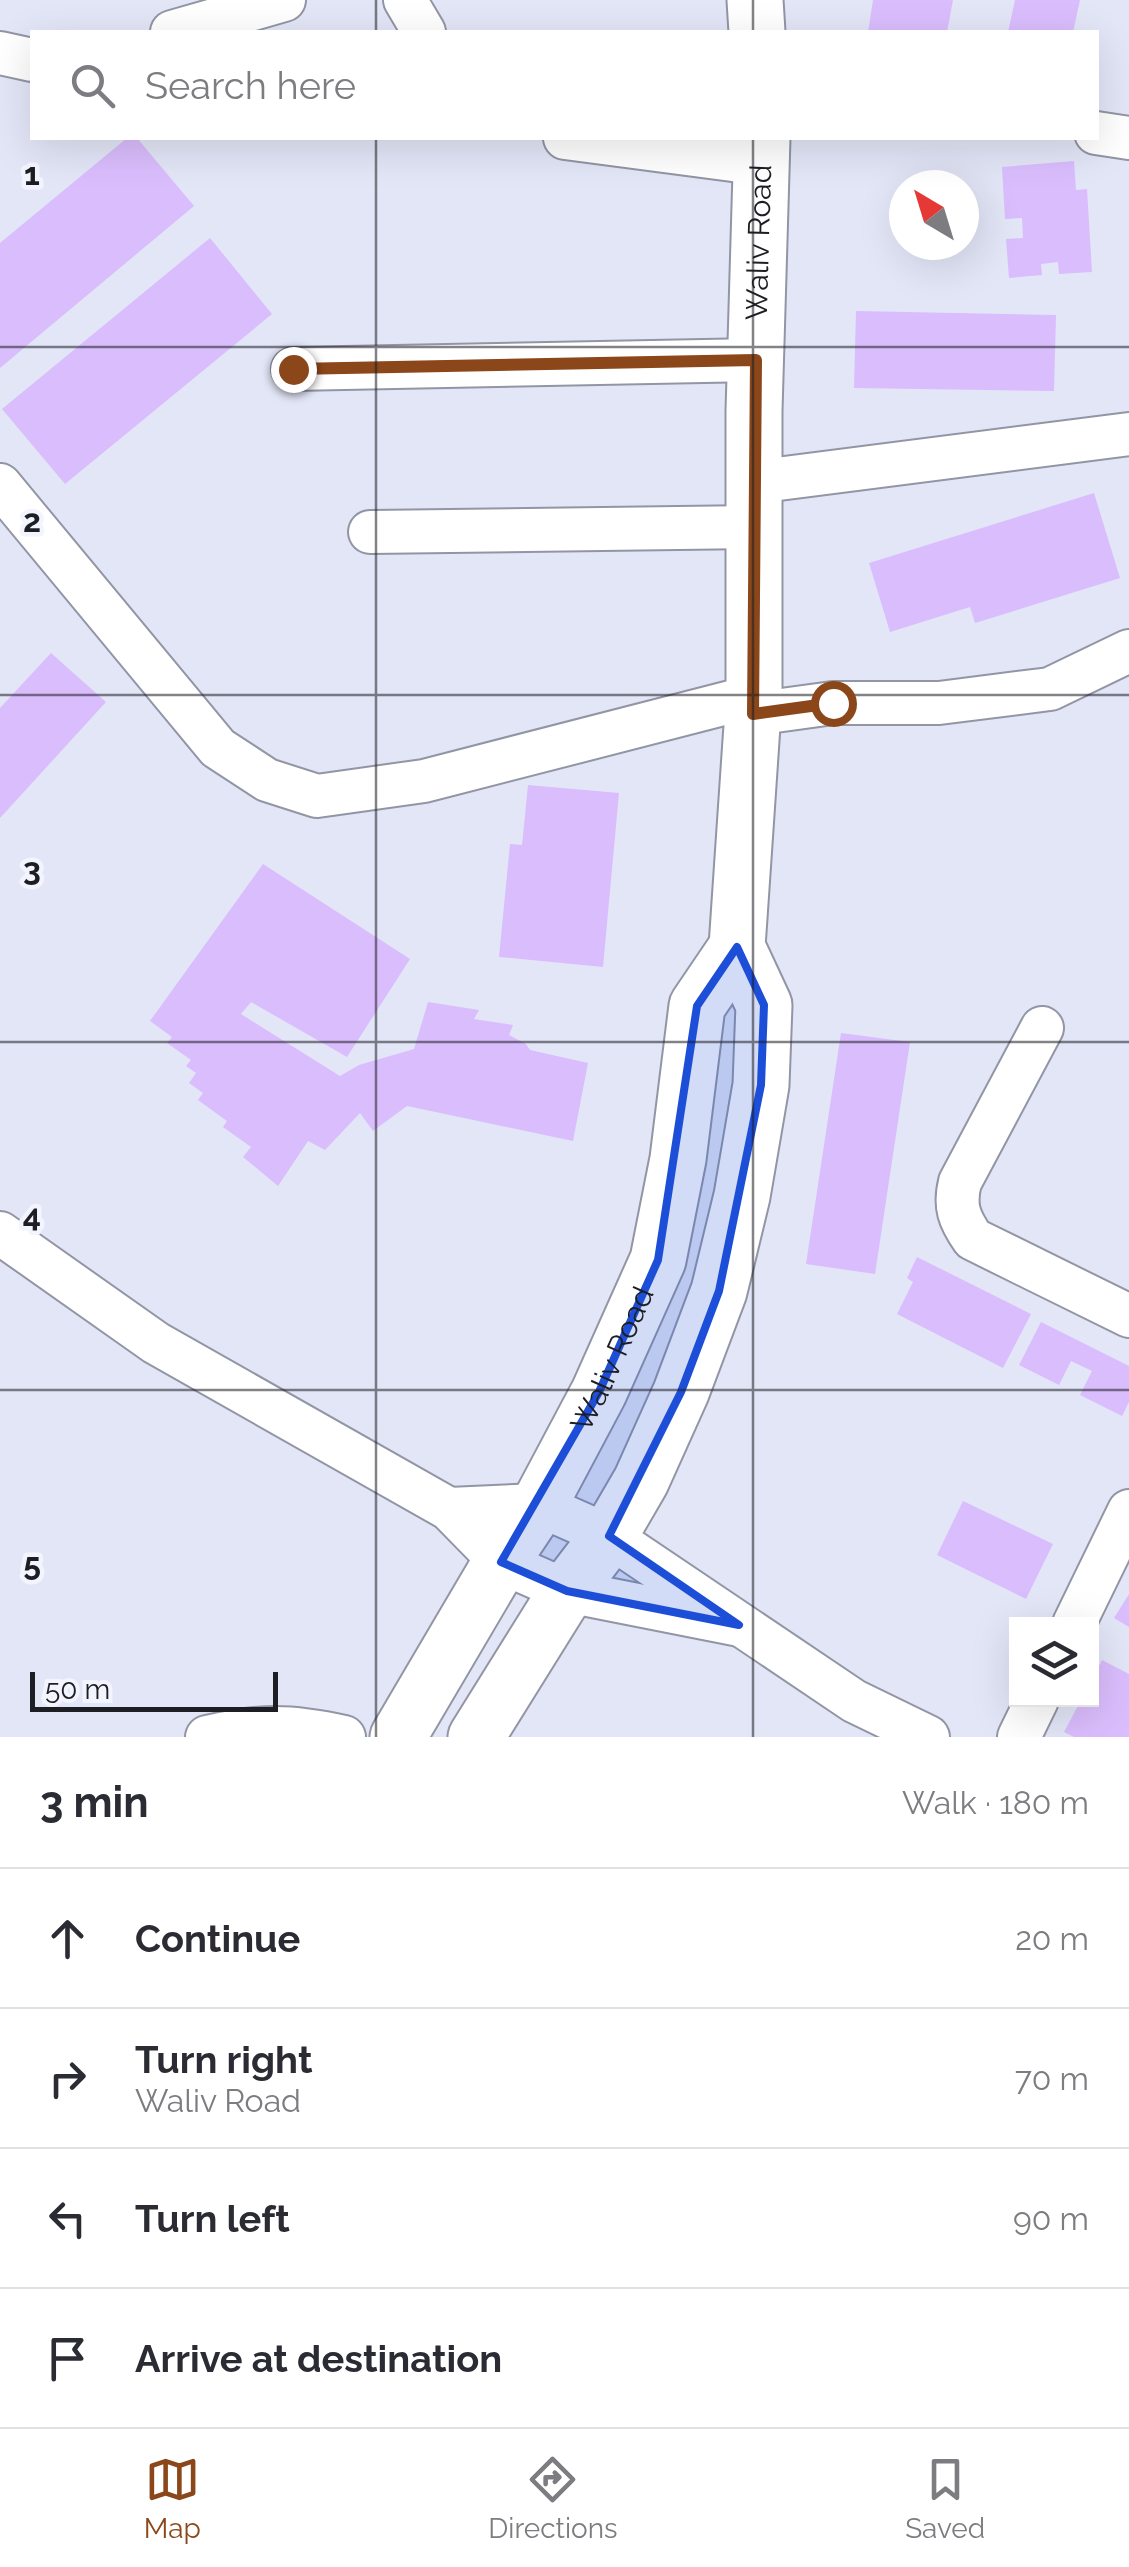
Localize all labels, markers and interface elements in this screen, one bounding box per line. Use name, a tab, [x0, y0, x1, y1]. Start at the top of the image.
search box	[30, 30, 1099, 140]
icon: search	[65, 58, 120, 113]
text: Search here	[145, 63, 356, 108]
text: 1	[24, 155, 40, 192]
street label: Waliv Road	[739, 164, 778, 321]
north arrow	[889, 170, 979, 260]
route end	[271, 347, 317, 393]
text: 2	[23, 502, 41, 539]
route start	[811, 681, 857, 727]
text: 3	[23, 850, 41, 887]
text: 4	[23, 1197, 41, 1234]
street label: Waliv Road	[563, 1281, 661, 1437]
text: 5	[23, 1545, 41, 1582]
map controls	[1009, 1617, 1099, 1707]
button: layers	[1009, 1617, 1099, 1707]
scale bar	[30, 1667, 278, 1712]
text: 50 m	[45, 1673, 110, 1706]
text: 3 min	[40, 1778, 149, 1827]
text: Walk · 180 m	[902, 1784, 1089, 1821]
icon: ahead	[40, 1911, 95, 1966]
text: Continue	[135, 1916, 300, 1961]
text: 20 m	[1015, 1920, 1089, 1957]
text: Turn right	[135, 2037, 312, 2082]
icon: right	[40, 2051, 95, 2106]
text: 70 m	[1015, 2060, 1089, 2097]
text: Waliv Road	[135, 2082, 301, 2119]
icon: left	[40, 2191, 95, 2246]
text: Turn left	[135, 2196, 290, 2241]
text: 90 m	[1013, 2200, 1089, 2237]
icon: arrive	[40, 2331, 95, 2386]
text: Arrive at destination	[135, 2336, 502, 2381]
tab: Map	[144, 2452, 201, 2545]
tab: Directions	[488, 2452, 618, 2545]
tab: Saved	[905, 2452, 985, 2545]

